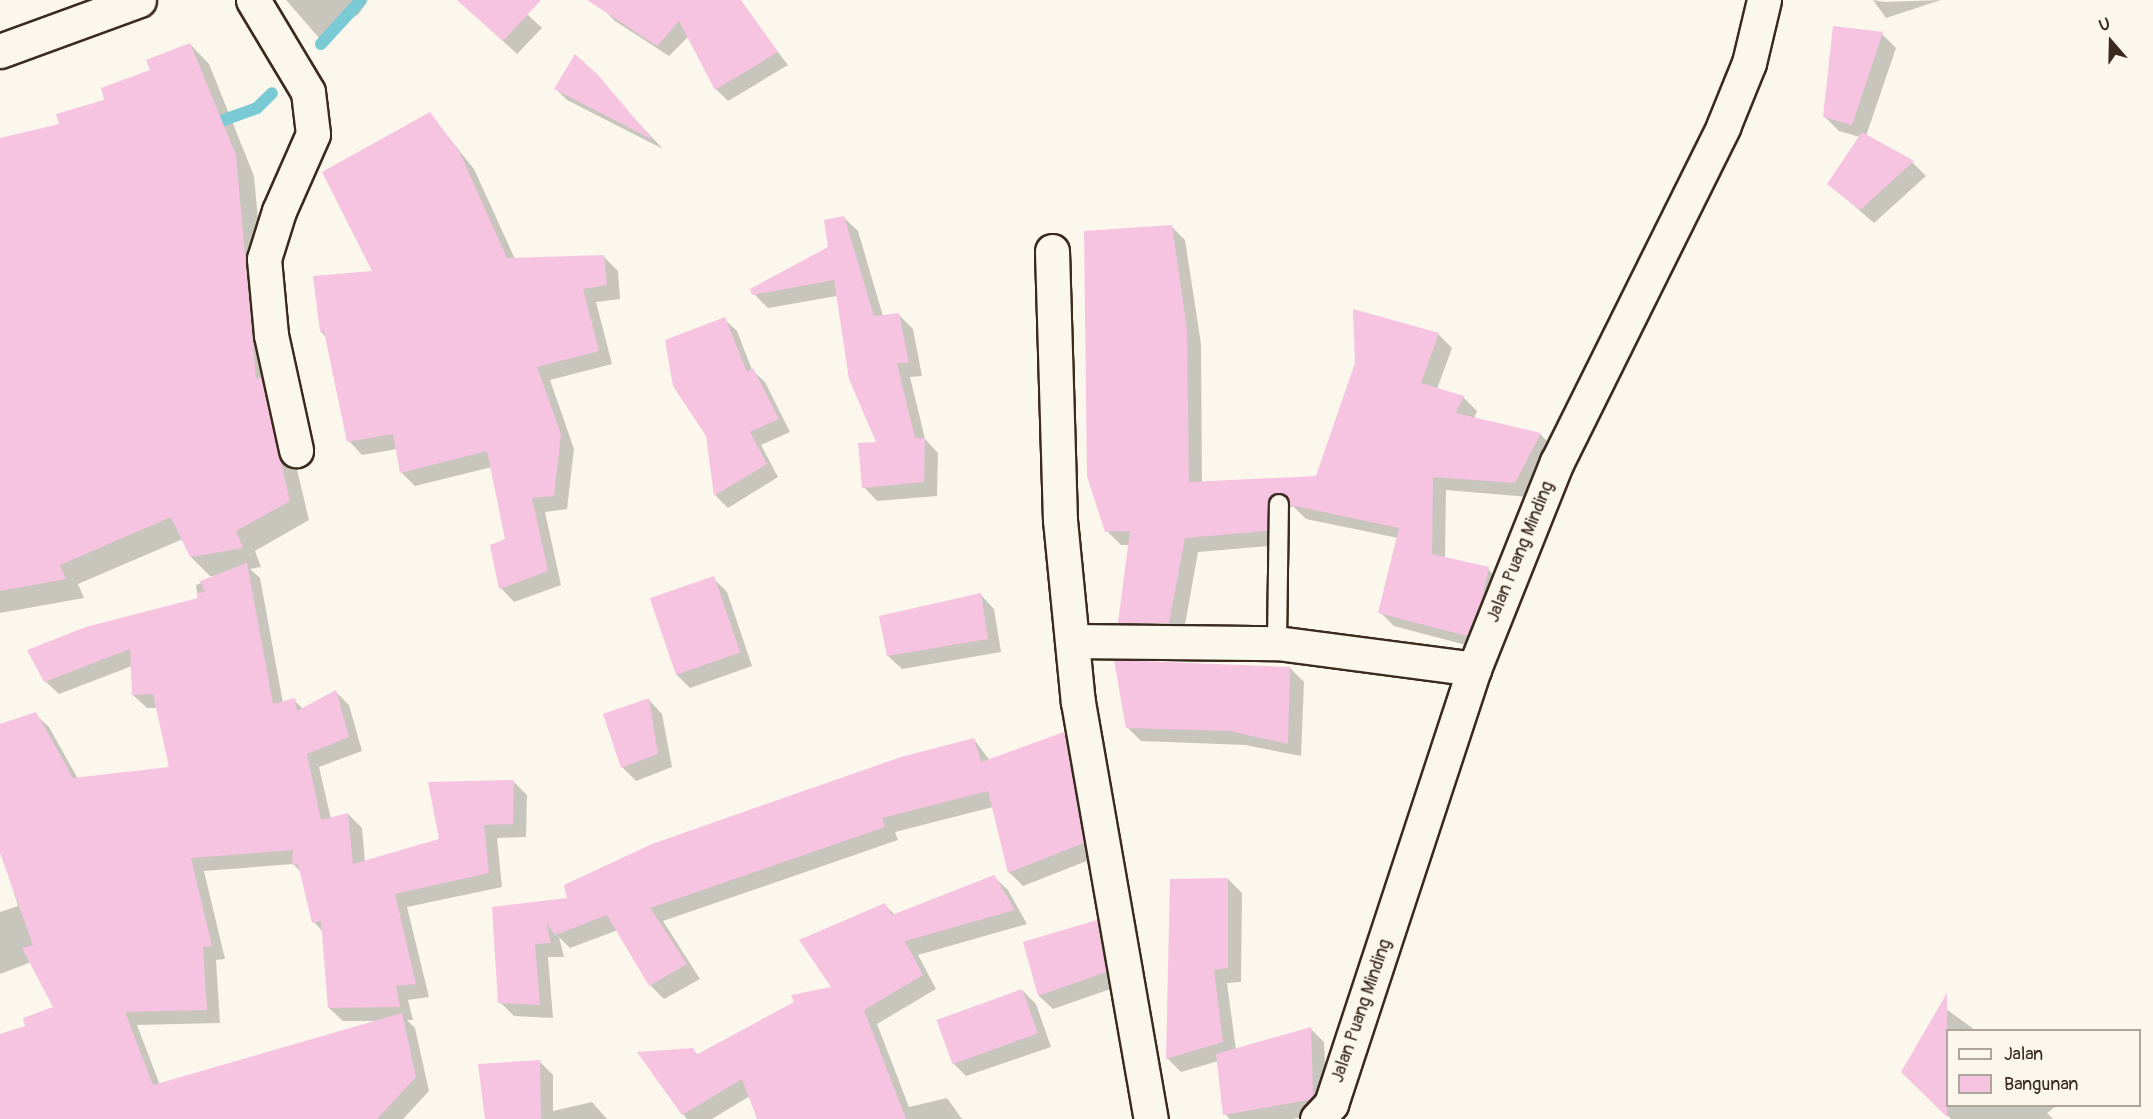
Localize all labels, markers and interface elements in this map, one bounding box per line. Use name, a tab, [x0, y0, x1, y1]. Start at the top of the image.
north arrow	[2081, 12, 2141, 72]
text: U	[2096, 14, 2113, 36]
street label: Jalan Puang Minding	[1483, 478, 1559, 626]
street label: Jalan Puang Minding	[1327, 936, 1397, 1086]
legend	[1946, 1029, 2141, 1107]
text: Jalan	[2004, 1043, 2043, 1066]
text: Bangunan	[2004, 1073, 2079, 1096]

